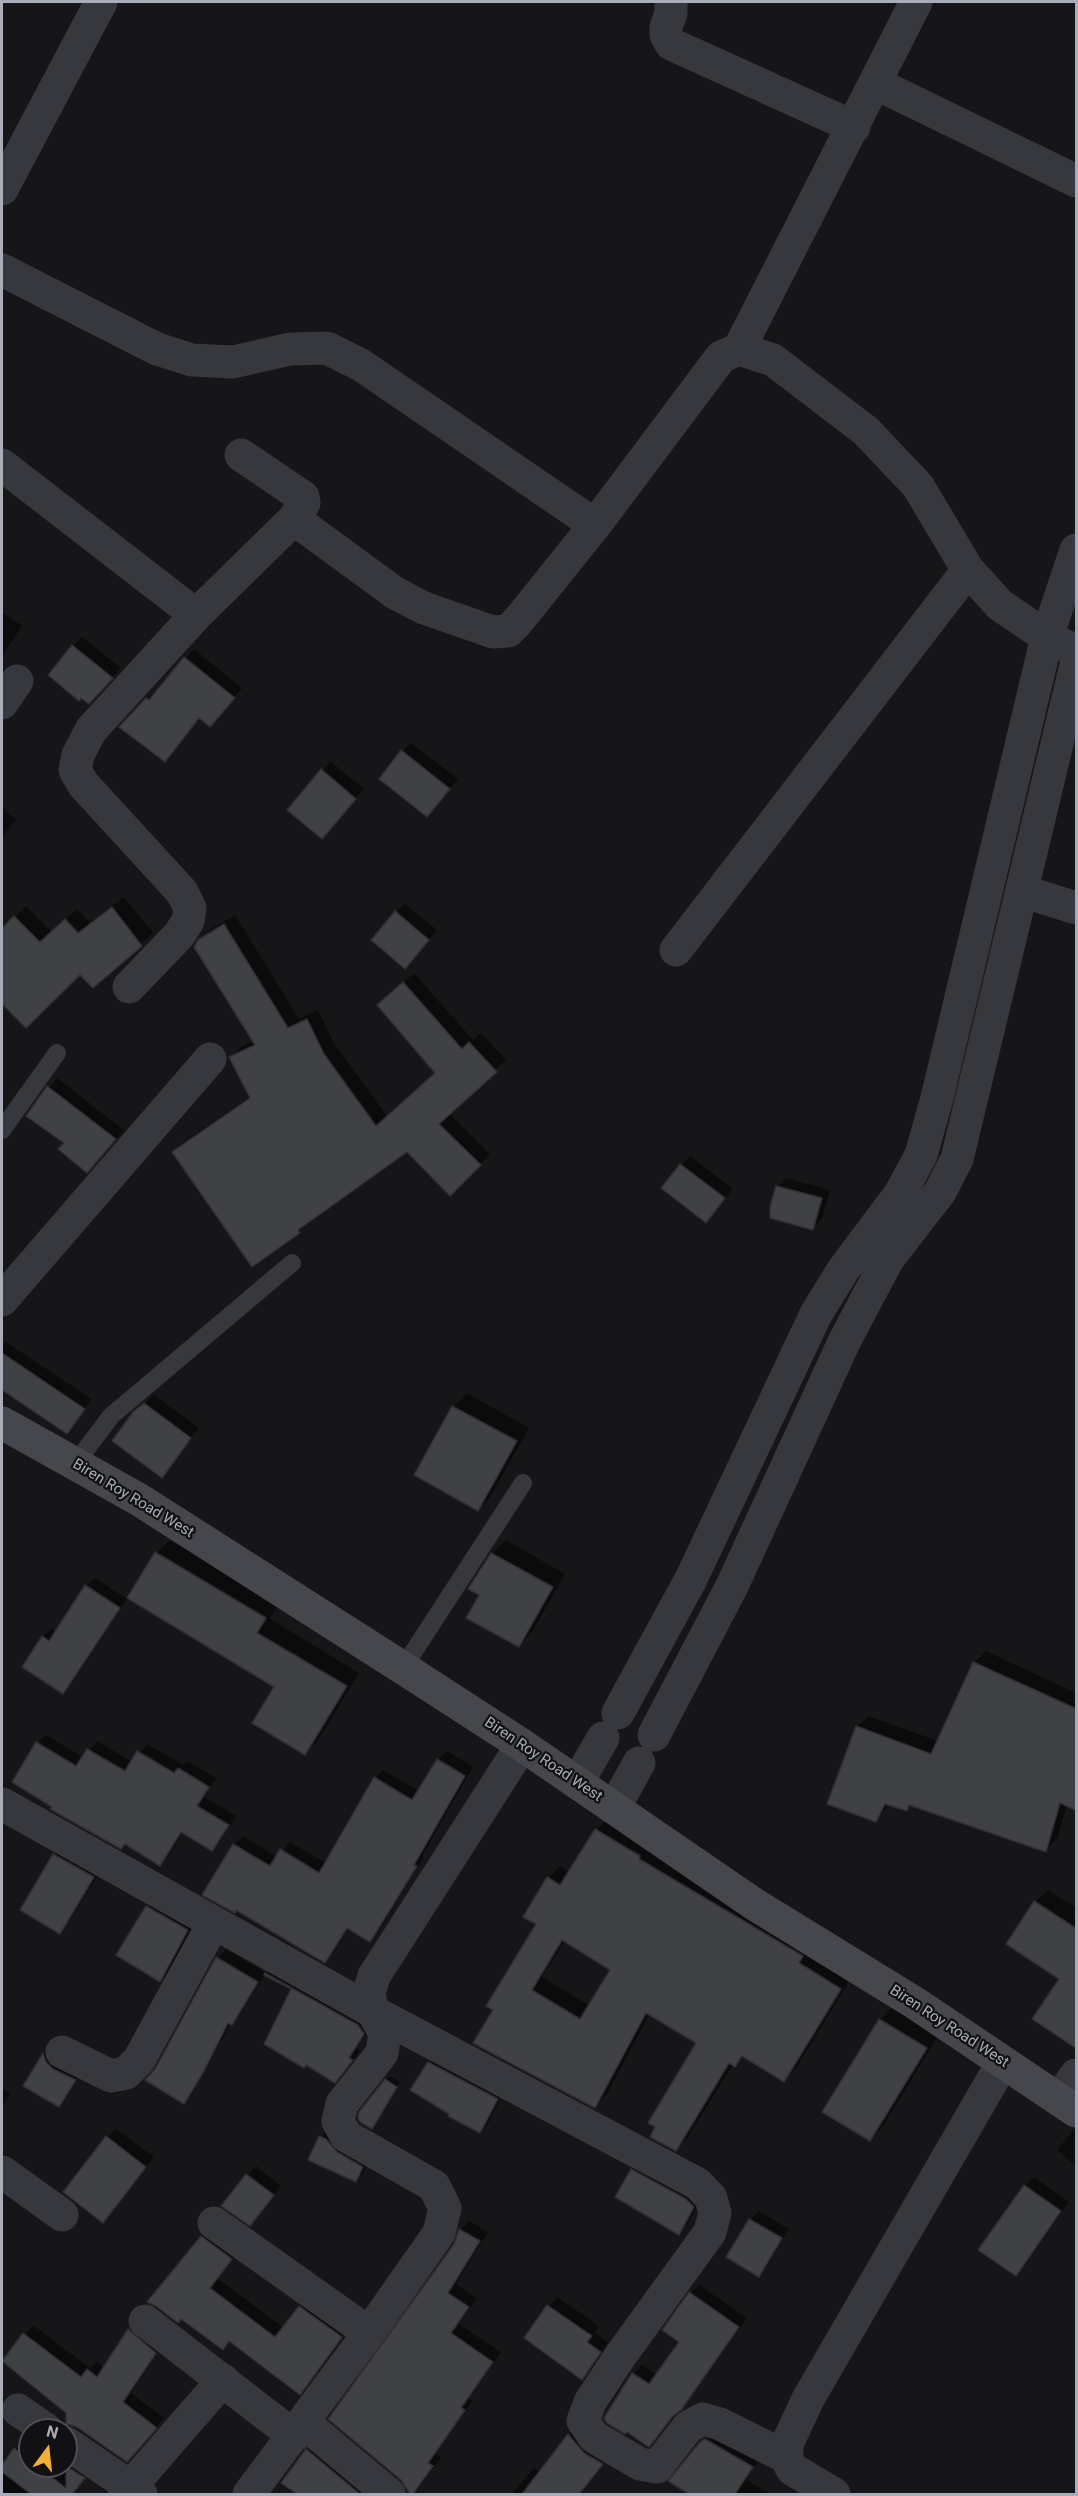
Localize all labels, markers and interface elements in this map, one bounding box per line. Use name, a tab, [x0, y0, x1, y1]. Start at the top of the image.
street label: Biren Roy Road West	[69, 1456, 197, 1542]
street label: Biren Roy Road West	[481, 1714, 605, 1806]
street label: Biren Roy Road West	[886, 1982, 1012, 2072]
north arrow	[18, 2418, 78, 2478]
text: N	[44, 2421, 60, 2443]

